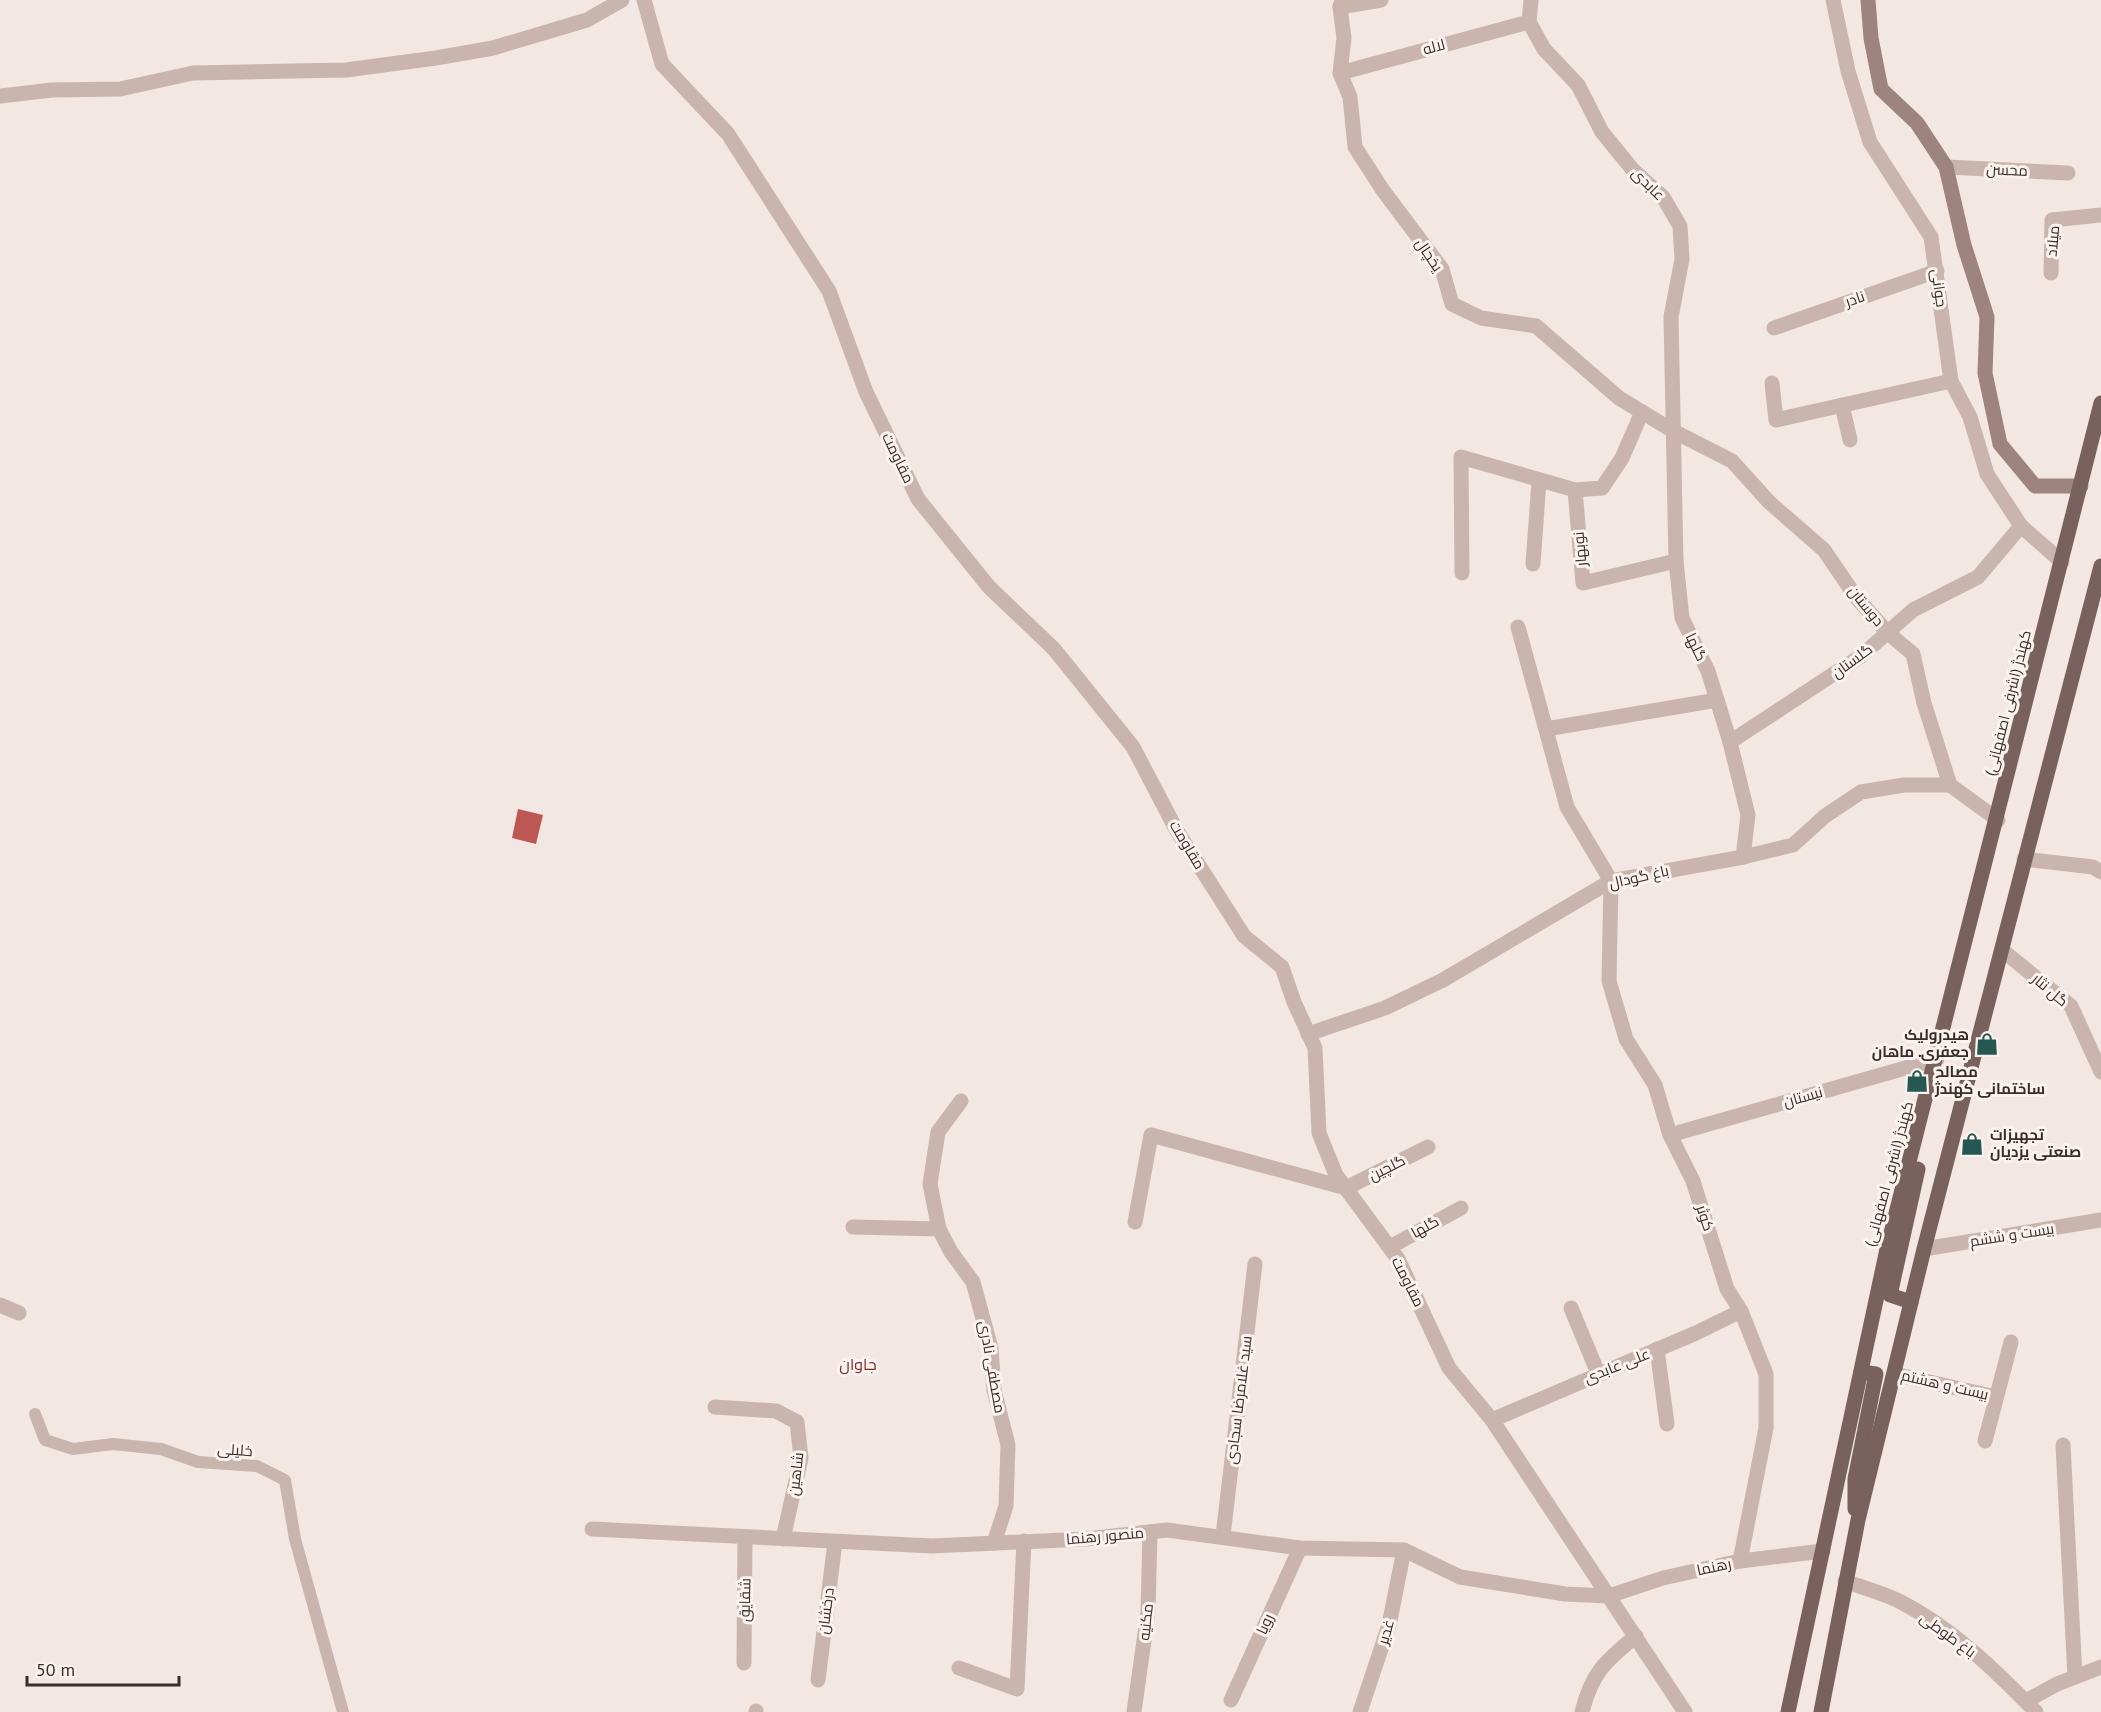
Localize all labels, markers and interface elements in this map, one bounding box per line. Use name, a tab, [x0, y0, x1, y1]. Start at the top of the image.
street label: لاله	[1421, 34, 1447, 59]
street label: محسن	[1986, 159, 2028, 181]
street label: عابدی	[1627, 163, 1669, 205]
street label: میلاد	[2042, 225, 2063, 257]
street label: یخچال	[1410, 234, 1448, 276]
street label: جوانی	[1926, 268, 1952, 308]
street label: نادر	[1842, 286, 1867, 311]
street label: مقاومت	[878, 429, 919, 486]
street label: نوبهار	[1569, 531, 1592, 568]
street label: دوستان	[1844, 582, 1888, 630]
street label: کهندژ (اشرفی اصفهانی)	[1980, 628, 2036, 778]
street label: گلها	[1681, 630, 1711, 664]
street label: گلستان	[1827, 639, 1877, 683]
street label: مقاومت	[1165, 817, 1209, 873]
street label: باغ گودال	[1607, 860, 1671, 895]
street label: گل نثار	[2027, 968, 2072, 1011]
place label: هیدرولیک جعفری. ماهان	[1872, 1025, 1969, 1061]
shop icon: هیدرولیک جعفری. ماهان	[1974, 1031, 2000, 1057]
place label: مصالح ساختمانی کهندژ	[1934, 1062, 2045, 1098]
shop icon: مصالح ساختمانی کهندژ	[1904, 1068, 1930, 1094]
street label: نیستان	[1781, 1082, 1825, 1112]
street label: کهندژ (اشرفی اصفهانی)	[1860, 1099, 1918, 1249]
place label: تجهیزات صنعتی یزدیان	[1990, 1125, 2081, 1161]
shop icon: تجهیزات صنعتی یزدیان	[1959, 1131, 1985, 1157]
street label: گلچین	[1365, 1150, 1409, 1186]
street label: کوثر	[1692, 1201, 1719, 1233]
street label: گلها	[1407, 1211, 1443, 1243]
street label: بیست و ششم	[1968, 1218, 2056, 1252]
street label: مقاومت	[1388, 1254, 1429, 1310]
street label: مصطفی نادری	[974, 1319, 1010, 1415]
street label: سید غلامرضا سجادی	[1221, 1335, 1257, 1465]
street label: علی عابدی	[1581, 1344, 1653, 1388]
district label: جاوان	[839, 1354, 877, 1375]
street label: بیست و هشتم	[1899, 1365, 1991, 1405]
street label: خلیلی	[217, 1439, 253, 1461]
street label: شاهین	[783, 1451, 809, 1497]
street label: منصور رهنما	[1065, 1523, 1145, 1548]
street label: رهنما	[1695, 1554, 1733, 1579]
street label: شقایق	[735, 1578, 755, 1622]
street label: درخشان	[813, 1587, 839, 1635]
street label: مکنیه	[1134, 1603, 1157, 1641]
street label: باغ طوطی	[1915, 1608, 1980, 1663]
street label: رویا	[1252, 1611, 1277, 1637]
street label: غدیر	[1373, 1617, 1398, 1648]
scale bar	[27, 1649, 178, 1687]
text: 50 m	[36, 1658, 75, 1681]

